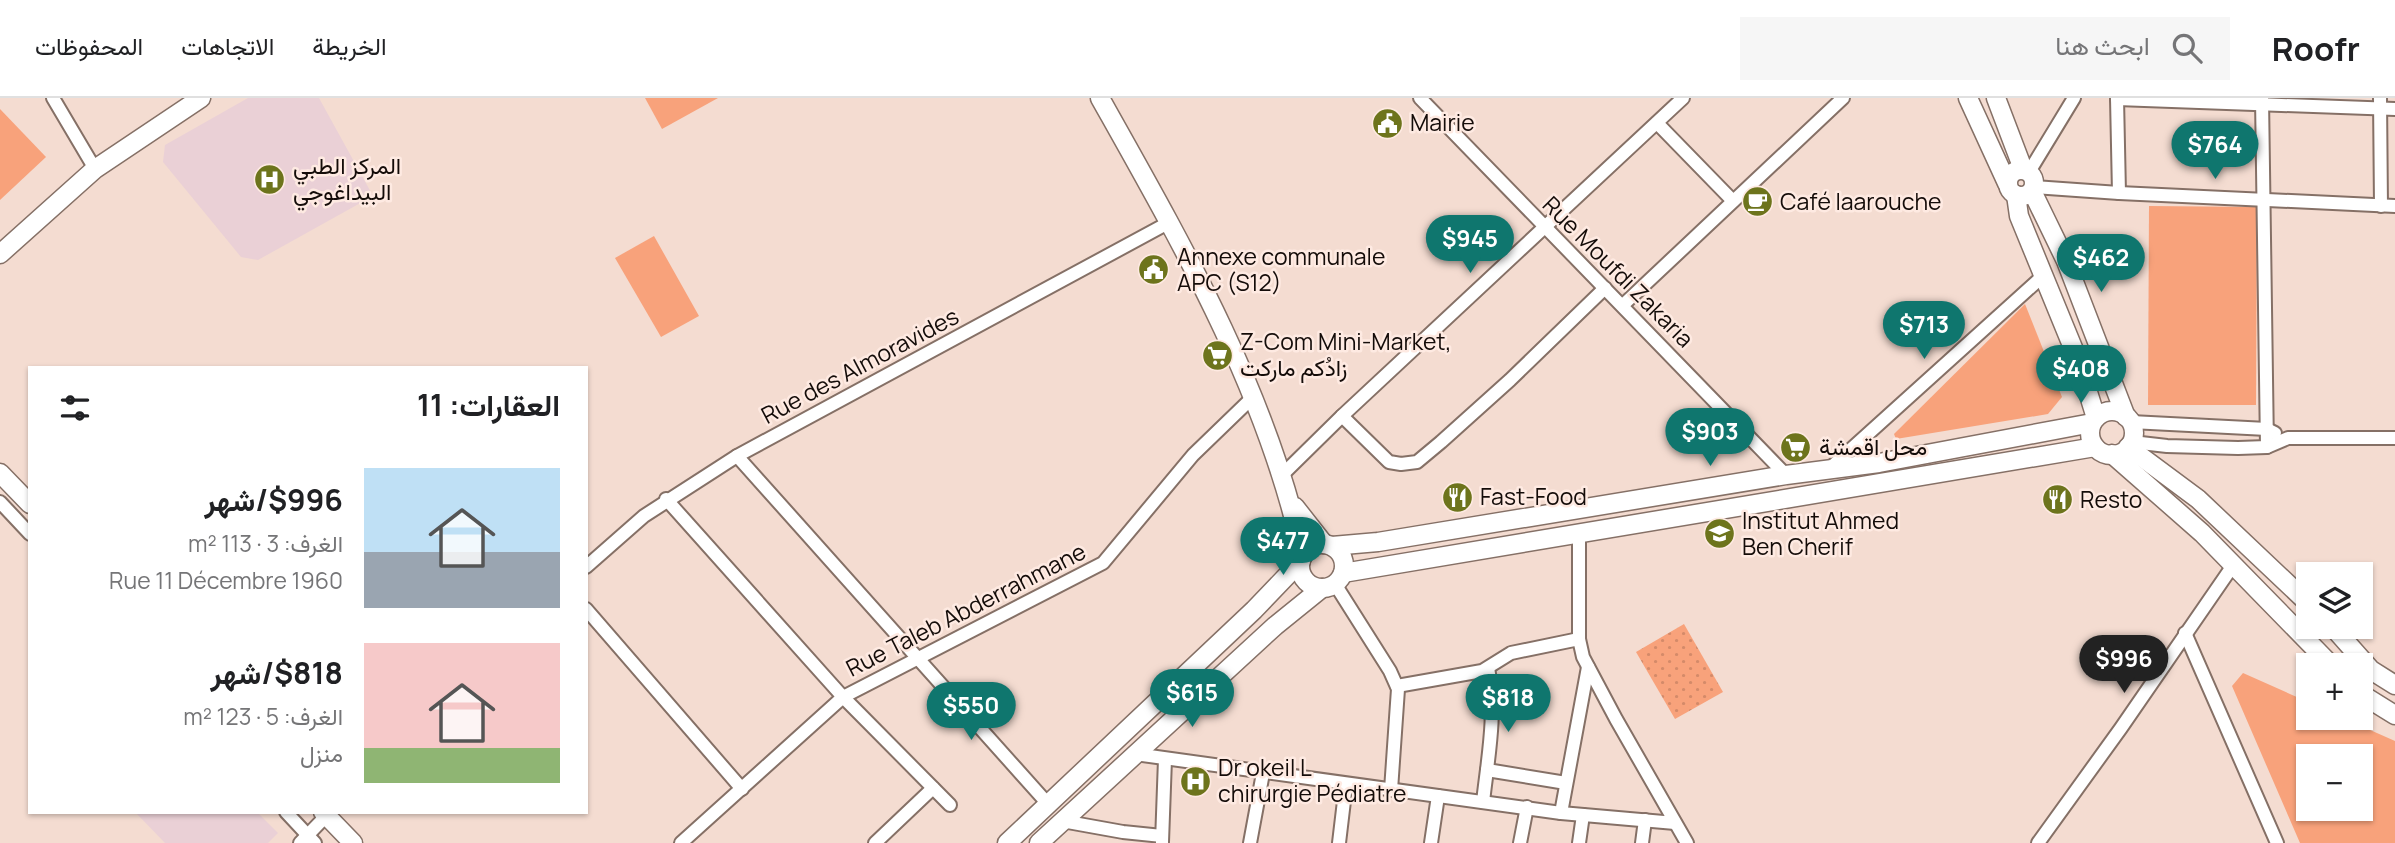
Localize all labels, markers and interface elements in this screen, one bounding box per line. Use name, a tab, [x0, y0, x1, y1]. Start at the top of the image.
search box	[1740, 17, 2230, 80]
text: Roofr	[2272, 26, 2360, 71]
text: ابحث هنا	[2055, 27, 2150, 63]
text: المحفوظات	[35, 29, 143, 62]
text: الاتجاهات	[181, 29, 274, 62]
text: الخريطة	[312, 29, 387, 62]
icon: search	[2168, 29, 2206, 67]
public building icon: Mairie	[1370, 106, 1404, 140]
place label: Mairie	[1410, 106, 1475, 138]
pin: $764	[2174, 122, 2256, 181]
text: $764	[2187, 128, 2243, 160]
place label: المركز الطبي البيداغوجي	[293, 149, 401, 211]
hospital icon: المركز الطبي البيداغوجي	[253, 162, 287, 196]
cafe icon: Café laarouche	[1740, 185, 1774, 219]
place label: Café laarouche	[1780, 185, 1942, 217]
street label: Rue Moufdi Zakaria	[1536, 189, 1701, 354]
pin: $945	[1429, 216, 1511, 275]
text: $945	[1442, 222, 1498, 254]
pin: $462	[2060, 234, 2142, 294]
place label: Annexe communale APC (S12)	[1177, 240, 1385, 298]
text: $462	[2073, 241, 2129, 273]
public building icon: Annexe communale APC (S12)	[1137, 253, 1171, 287]
street label: Rue des Almoravides	[755, 300, 964, 431]
pin: $713	[1883, 302, 1965, 361]
text: $713	[1899, 308, 1949, 340]
place label: Z-Com Mini-Market, زادُكم ماركت	[1240, 325, 1452, 383]
supermarket icon: Z-Com Mini-Market, زادُكم ماركت	[1200, 338, 1234, 372]
pin: $408	[2040, 345, 2122, 405]
text: $408	[2052, 352, 2110, 384]
text: العقارات: 11	[417, 384, 560, 425]
icon: filters	[56, 389, 94, 427]
pin: $903	[1669, 408, 1751, 468]
text: $903	[1681, 415, 1739, 447]
supermarket icon: محل اقمشة	[1779, 430, 1813, 464]
place label: محل اقمشة	[1819, 430, 1927, 462]
text: $996/شهر	[204, 479, 343, 520]
restaurant icon: Fast-Food	[1440, 480, 1474, 514]
place label: Fast-Food	[1480, 480, 1587, 512]
restaurant icon: Resto	[2040, 483, 2074, 517]
place label: Resto	[2080, 483, 2142, 515]
icon: home	[420, 496, 504, 580]
place label: Institut Ahmed Ben Cherif	[1742, 504, 1899, 562]
school or university icon: Institut Ahmed Ben Cherif	[1702, 517, 1736, 551]
pin: $477	[1242, 518, 1324, 577]
text: $477	[1256, 524, 1310, 556]
text: الغرف: 3 · 113 m²	[188, 527, 343, 559]
street label: Rue Taleb Abderrahmane	[840, 535, 1091, 684]
map controls	[2296, 562, 2373, 821]
button: layers	[2296, 562, 2373, 639]
text: Rue 11 Décembre 1960	[109, 564, 343, 596]
pin: $996	[2083, 636, 2165, 695]
text: $996	[2095, 642, 2153, 674]
text: $818/شهر	[210, 652, 343, 693]
button: +	[2296, 653, 2373, 730]
pin: $615	[1151, 670, 1233, 729]
icon: home	[420, 671, 504, 755]
pin: $818	[1467, 674, 1549, 734]
text: $615	[1166, 676, 1218, 708]
text: $818	[1482, 681, 1534, 713]
pin: $550	[930, 682, 1012, 742]
text: $550	[943, 689, 999, 721]
text: الغرف: 5 · 123 m²	[183, 700, 343, 732]
text: منزل	[300, 737, 343, 769]
button: −	[2296, 744, 2373, 821]
place label: Dr okeil L chirurgie Pédiatre	[1218, 751, 1406, 809]
hospital icon: Dr okeil L chirurgie Pédiatre	[1178, 764, 1212, 798]

